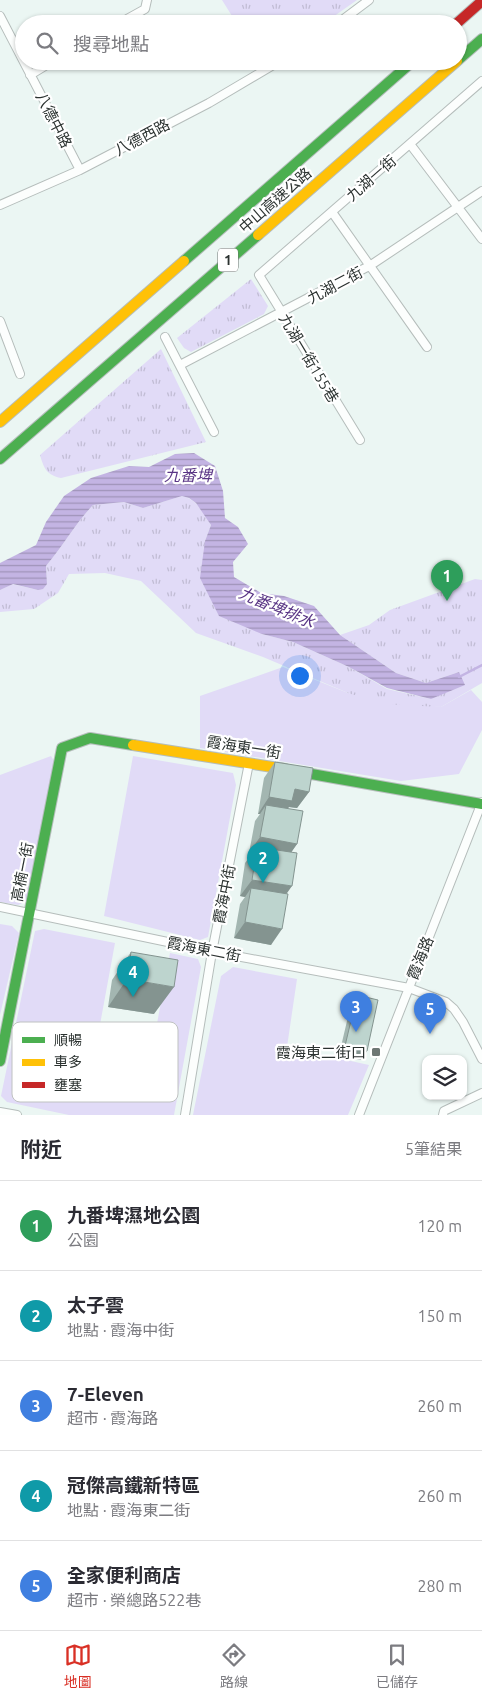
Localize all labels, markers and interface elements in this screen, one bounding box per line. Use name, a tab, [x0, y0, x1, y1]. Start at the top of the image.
search box	[15, 15, 467, 70]
icon: search	[33, 29, 61, 57]
text: 搜尋地點	[73, 33, 149, 55]
street label: 八德中路	[33, 89, 75, 151]
street label: 八德西路	[112, 115, 172, 159]
street label: 九湖一街	[343, 152, 399, 204]
street label: 中山高速公路	[235, 164, 315, 236]
road number: 1	[218, 248, 238, 272]
street label: 九湖二街	[305, 263, 365, 307]
street label: 九湖一街155巷	[276, 311, 342, 405]
water label: 九番埤	[164, 466, 214, 484]
pin: 1	[431, 560, 463, 601]
water label: 九番埤排水	[237, 583, 318, 631]
your location	[287, 663, 313, 689]
street label: 霞海東一街	[206, 733, 282, 761]
street label: 高楠一街	[8, 841, 36, 903]
pin: 2	[247, 842, 279, 883]
street label: 霞海中街	[210, 863, 238, 925]
street label: 霞海東二街	[166, 933, 242, 965]
street label: 霞海路	[404, 934, 436, 982]
pin: 4	[117, 956, 149, 997]
pin: 3	[340, 991, 372, 1032]
pin: 5	[414, 993, 446, 1034]
legend	[12, 1022, 178, 1102]
text: 順暢	[54, 1032, 82, 1048]
place label: 霞海東二街口	[276, 1044, 366, 1061]
marker: 霞海東二街口	[370, 1046, 382, 1058]
text: 車多	[54, 1054, 82, 1070]
map controls	[422, 1055, 467, 1100]
button: layers	[422, 1055, 467, 1100]
text: 壅塞	[54, 1077, 82, 1093]
text: 附近	[20, 1137, 62, 1161]
text: 5筆結果	[405, 1140, 462, 1158]
text: 九番埤濕地公園	[67, 1204, 200, 1226]
text: 1	[31, 1217, 41, 1235]
text: 120 m	[417, 1217, 462, 1235]
text: 公園	[67, 1231, 99, 1249]
text: 太子雲	[67, 1294, 124, 1316]
text: 2	[31, 1307, 41, 1325]
text: 150 m	[417, 1307, 462, 1325]
text: 地點 · 霞海中街	[67, 1321, 174, 1339]
text: 7-Eleven	[67, 1383, 144, 1405]
text: 3	[31, 1397, 41, 1415]
text: 260 m	[417, 1397, 462, 1415]
text: 超市 · 霞海路	[67, 1409, 158, 1427]
text: 冠傑高鐵新特區	[67, 1474, 200, 1496]
text: 4	[31, 1487, 41, 1505]
text: 260 m	[417, 1487, 462, 1505]
text: 地點 · 霞海東二街	[67, 1501, 190, 1519]
text: 全家便利商店	[67, 1564, 181, 1586]
text: 5	[31, 1577, 41, 1595]
text: 280 m	[417, 1577, 462, 1595]
text: 超市 · 榮總路522巷	[67, 1591, 201, 1609]
tab: 地圖	[64, 1641, 92, 1691]
tab: 路線	[220, 1641, 248, 1691]
tab: 已儲存	[376, 1641, 418, 1691]

